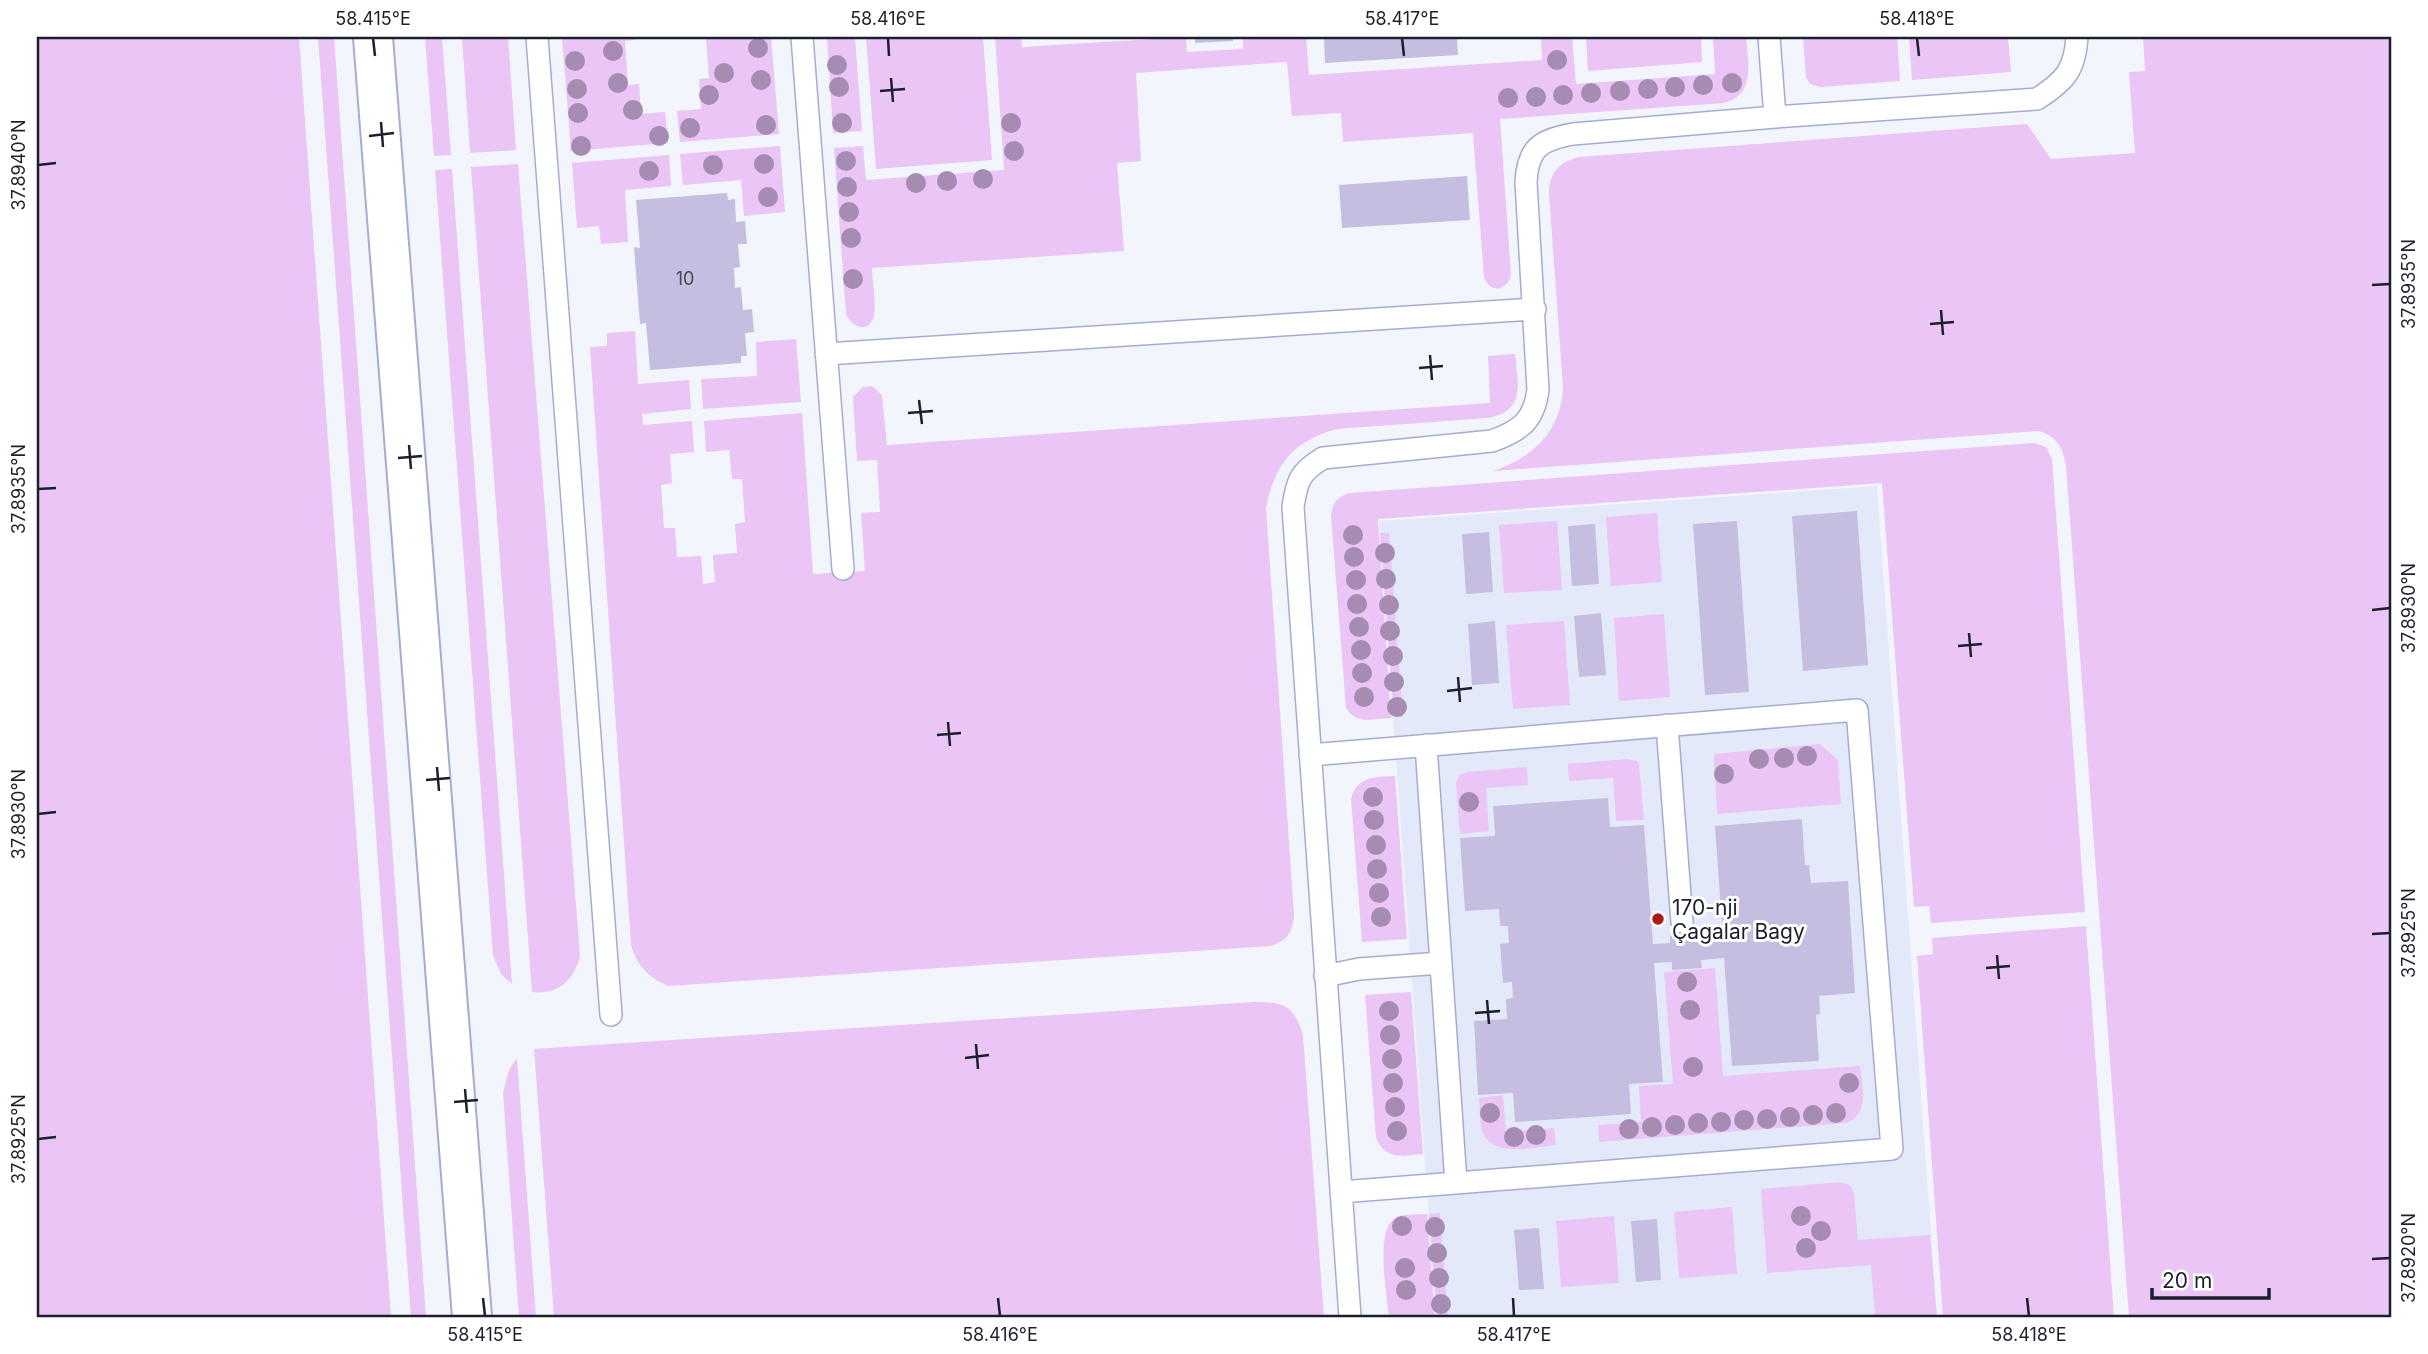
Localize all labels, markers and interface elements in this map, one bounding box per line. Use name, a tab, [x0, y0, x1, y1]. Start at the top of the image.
text: 58.415°E	[335, 8, 411, 29]
text: 58.416°E	[850, 8, 926, 29]
text: 58.417°E	[1365, 8, 1439, 29]
text: 58.418°E	[1879, 8, 1955, 29]
text: 37.8940°N	[8, 120, 29, 210]
text: 37.8935°N	[2398, 239, 2419, 329]
house number: 10	[676, 268, 694, 289]
text: 37.8935°N	[8, 444, 29, 534]
text: 37.8930°N	[2398, 563, 2419, 653]
text: 37.8930°N	[8, 769, 29, 859]
text: 37.8925°N	[2398, 888, 2419, 978]
place label: 170-nji Çagalar Bagy	[1672, 895, 1805, 944]
marker: 170-nji Çagalar Bagy	[1650, 911, 1666, 927]
text: 37.8925°N	[8, 1094, 29, 1184]
text: 37.8920°N	[2398, 1213, 2419, 1303]
scale bar	[2152, 1256, 2269, 1300]
text: 20 m	[2162, 1268, 2212, 1293]
text: 58.415°E	[447, 1324, 523, 1345]
text: 58.416°E	[962, 1324, 1038, 1345]
text: 58.417°E	[1477, 1324, 1551, 1345]
text: 58.418°E	[1991, 1324, 2067, 1345]

